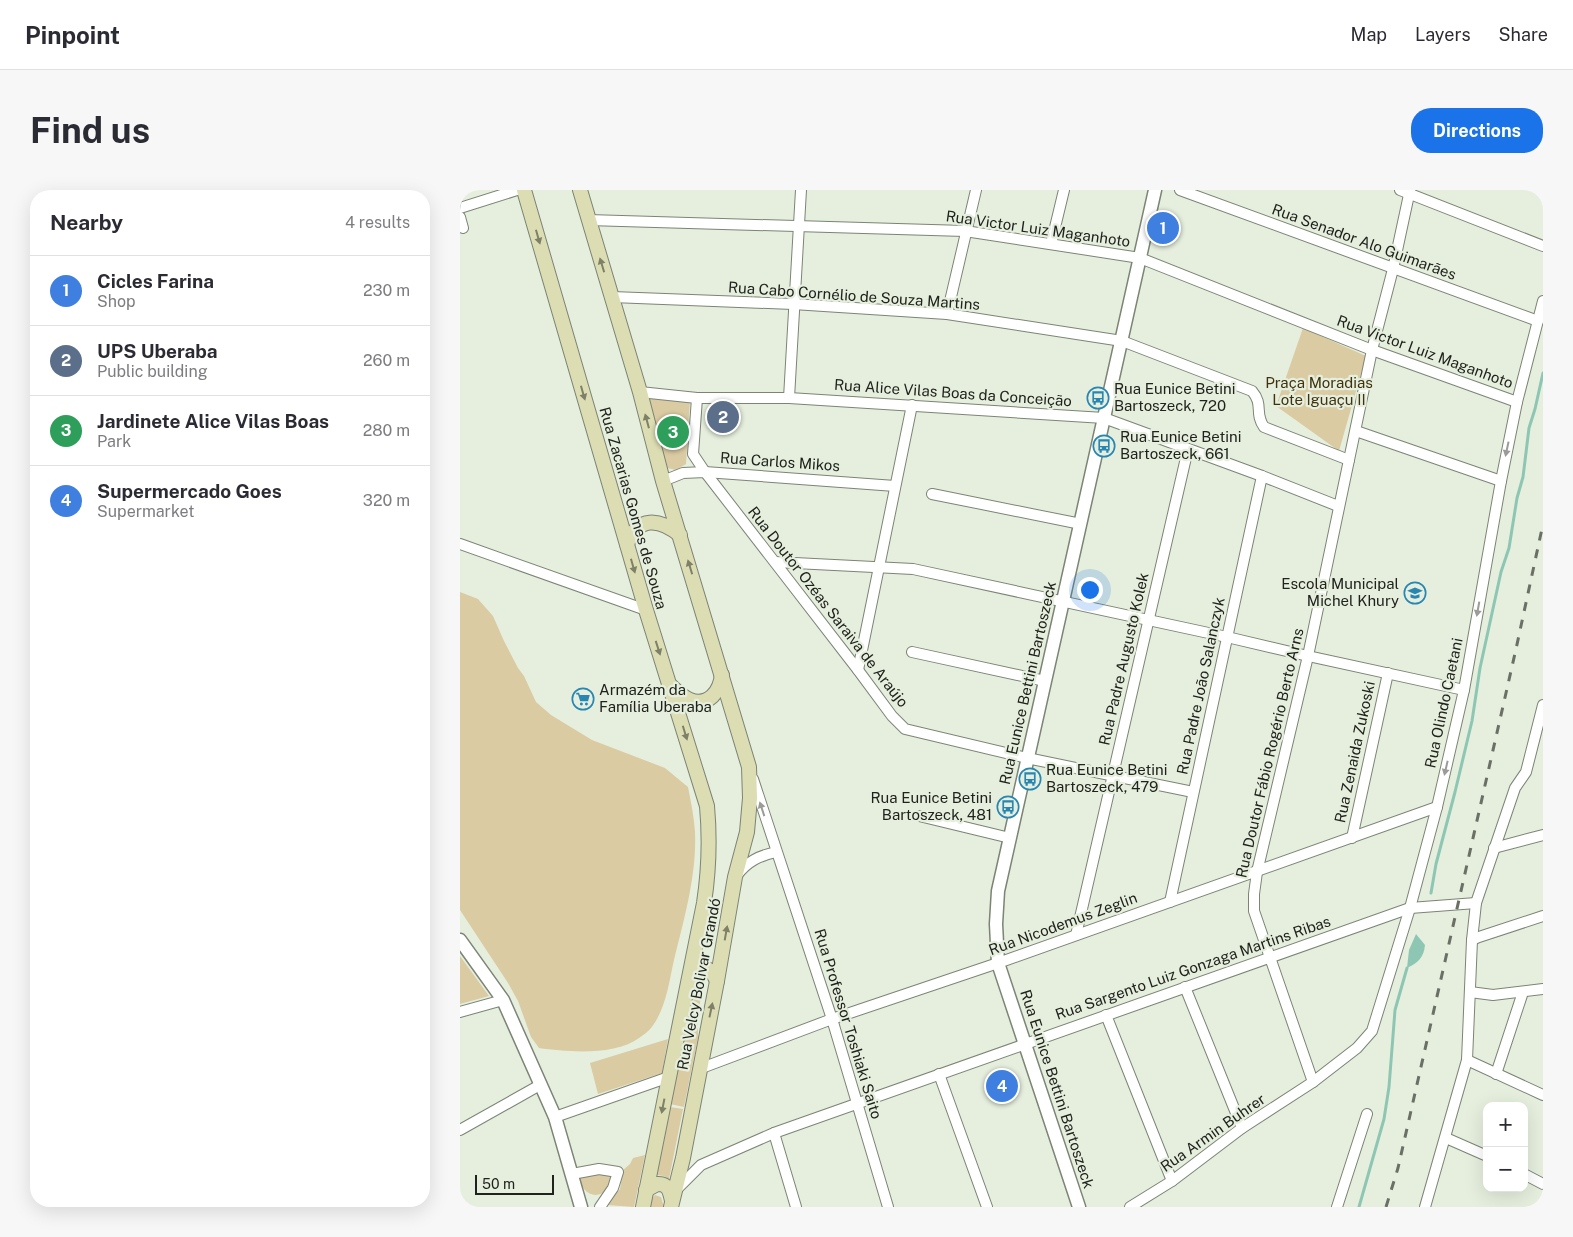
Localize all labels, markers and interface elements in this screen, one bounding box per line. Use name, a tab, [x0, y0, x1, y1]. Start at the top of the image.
text: Pinpoint	[25, 21, 120, 49]
text: Map	[1351, 24, 1387, 45]
text: Layers	[1415, 24, 1471, 45]
text: Share	[1499, 24, 1548, 45]
button: Directions	[1411, 108, 1543, 153]
text: Find us	[30, 110, 150, 151]
street label: Rua Senador Alo Guimarães	[1270, 200, 1459, 283]
street label: Rua Victor Luiz Maganhoto	[945, 207, 1131, 250]
pin: 1	[1147, 209, 1179, 247]
text: Nearby	[50, 210, 123, 235]
text: 4 results	[345, 213, 410, 232]
one-way arrow	[534, 229, 542, 244]
one-way arrow	[597, 257, 605, 272]
text: Cicles Farina	[97, 270, 214, 292]
street label: Rua Cabo Cornélio de Souza Martins	[728, 278, 981, 313]
text: 1	[63, 281, 69, 300]
text: 230 m	[363, 281, 410, 300]
text: Shop	[97, 292, 136, 311]
street label: Rua Victor Luiz Maganhoto	[1335, 312, 1516, 391]
text: UPS Uberaba	[97, 340, 218, 362]
text: 2	[61, 351, 71, 370]
text: 260 m	[363, 351, 410, 370]
text: Public building	[97, 362, 208, 381]
park label: Praça Moradias Lote Iguaçu II	[1265, 374, 1373, 408]
street label: Rua Alice Vilas Boas da Conceição	[834, 376, 1072, 409]
place label: Rua Eunice Betini Bartoszeck, 720	[1114, 380, 1235, 414]
one-way arrow	[579, 385, 587, 401]
bus stop icon: Rua Eunice Betini Bartoszeck, 720	[1086, 386, 1110, 410]
pin: 2	[707, 398, 739, 436]
street label: Rua Zacarias Gomes de Souza	[596, 405, 671, 611]
text: Jardinete Alice Vilas Boas	[97, 410, 329, 432]
one-way arrow	[643, 413, 651, 428]
pin: 3	[657, 413, 689, 451]
text: 3	[61, 421, 71, 440]
text: 280 m	[363, 421, 410, 440]
place label: Rua Eunice Betini Bartoszeck, 661	[1120, 428, 1241, 462]
text: Park	[97, 432, 131, 451]
bus stop icon: Rua Eunice Betini Bartoszeck, 661	[1092, 434, 1116, 458]
one-way arrow	[1503, 442, 1511, 457]
street label: Rua Carlos Mikos	[720, 449, 840, 474]
text: Supermercado Goes	[97, 480, 282, 502]
text: 4	[61, 491, 71, 510]
text: 320 m	[363, 491, 410, 510]
text: Supermarket	[97, 502, 194, 521]
street label: Rua Doutor Ozéas Saraiva de Araújo	[745, 503, 912, 710]
one-way arrow	[630, 558, 638, 573]
one-way arrow	[685, 559, 693, 574]
street label: Rua Padre Augusto Kolek	[1095, 571, 1152, 747]
place label: Escola Municipal Michel Khury	[1281, 575, 1399, 609]
your location	[1077, 577, 1103, 603]
street label: Rua Eunice Bettini Bartoszeck	[996, 580, 1059, 786]
school or university icon: Escola Municipal Michel Khury	[1403, 581, 1427, 605]
street label: Rua Padre João Salanczyk	[1173, 596, 1228, 776]
one-way arrow	[1473, 602, 1481, 618]
street label: Rua Doutor Fábio Rogério Berto Arns	[1232, 626, 1307, 879]
street label: Rua Olindo Caetani	[1421, 636, 1466, 770]
one-way arrow	[655, 641, 663, 656]
street label: Rua Zenaida Zukoski	[1331, 679, 1378, 824]
place label: Armazém da Família Uberaba	[599, 681, 712, 715]
supermarket icon: Armazém da Família Uberaba	[571, 687, 595, 711]
one-way arrow	[681, 726, 689, 741]
place label: Rua Eunice Betini Bartoszeck, 479	[1046, 761, 1167, 795]
one-way arrow	[1442, 761, 1450, 776]
bus stop icon: Rua Eunice Betini Bartoszeck, 479	[1018, 767, 1042, 791]
place label: Rua Eunice Betini Bartoszeck, 481	[871, 789, 992, 823]
bus stop icon: Rua Eunice Betini Bartoszeck, 481	[996, 795, 1020, 819]
one-way arrow	[758, 801, 766, 816]
street label: Rua Nicodemus Zeglin	[986, 889, 1139, 958]
street label: Rua Velcy Bolivar Grandó	[673, 896, 724, 1071]
street label: Rua Sargento Luiz Gonzaga Martins Ribas	[1053, 912, 1333, 1023]
one-way arrow	[722, 925, 730, 941]
street label: Rua Professor Toshiaki Saito	[811, 927, 886, 1121]
street label: Rua Eunice Bettini Bartoszeck	[1017, 987, 1098, 1190]
one-way arrow	[708, 1002, 716, 1018]
pin: 4	[986, 1067, 1018, 1105]
street label: Rua Armin Buhrer	[1157, 1090, 1268, 1175]
one-way arrow	[659, 1098, 667, 1114]
map controls	[1483, 1102, 1528, 1192]
button: +	[1483, 1102, 1528, 1147]
button: −	[1483, 1147, 1528, 1192]
scale bar	[475, 1172, 554, 1195]
text: 50 m	[482, 1176, 515, 1192]

